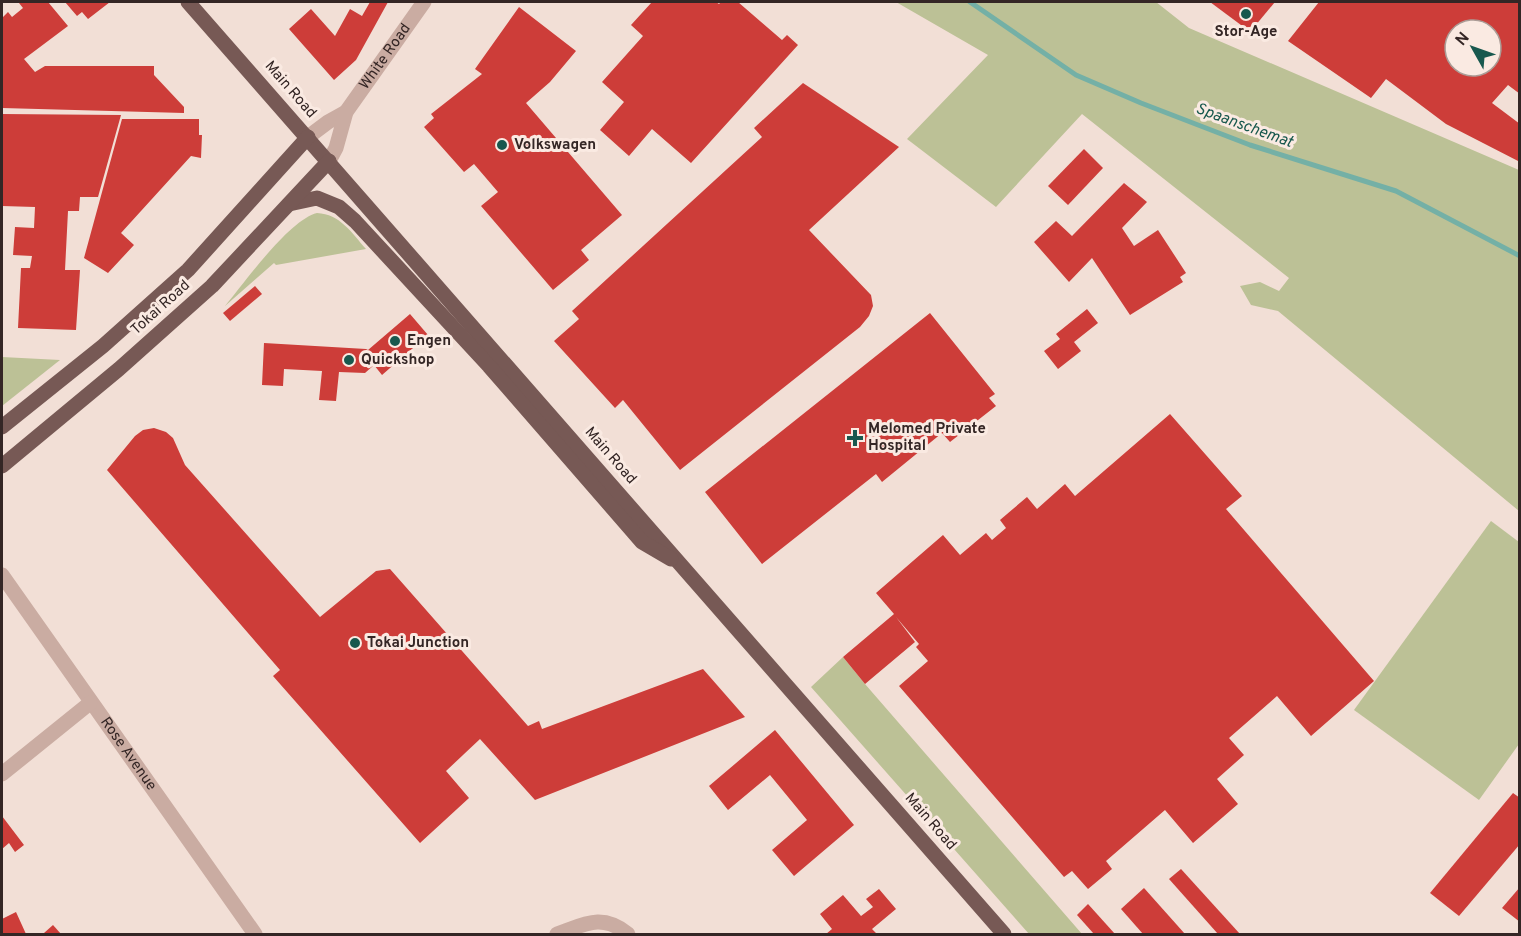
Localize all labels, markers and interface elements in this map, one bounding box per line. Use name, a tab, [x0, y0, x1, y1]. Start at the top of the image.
marker: Stor-Age	[1239, 7, 1253, 21]
north arrow	[1443, 18, 1503, 78]
street label: White Road	[355, 20, 415, 93]
place label: Stor-Age	[1215, 23, 1277, 42]
text: N	[1452, 29, 1474, 50]
street label: Main Road	[260, 57, 320, 123]
water label: Spaanschemat	[1193, 99, 1297, 153]
place label: Volkswagen	[514, 136, 596, 155]
marker: Volkswagen	[495, 138, 509, 152]
street label: Tokai Road	[127, 276, 195, 340]
place label: Engen	[407, 332, 451, 351]
marker: Engen	[388, 334, 402, 348]
place label: Quickshop	[361, 351, 435, 370]
marker: Quickshop	[342, 353, 356, 367]
place label: Melomed Private Hospital	[868, 420, 986, 456]
street label: Main Road	[580, 423, 640, 489]
marker: Melomed Private Hospital	[846, 429, 864, 447]
place label: Tokai Junction	[367, 634, 469, 653]
marker: Tokai Junction	[348, 636, 362, 650]
street label: Rose Avenue	[96, 713, 161, 795]
street label: Main Road	[900, 789, 960, 855]

